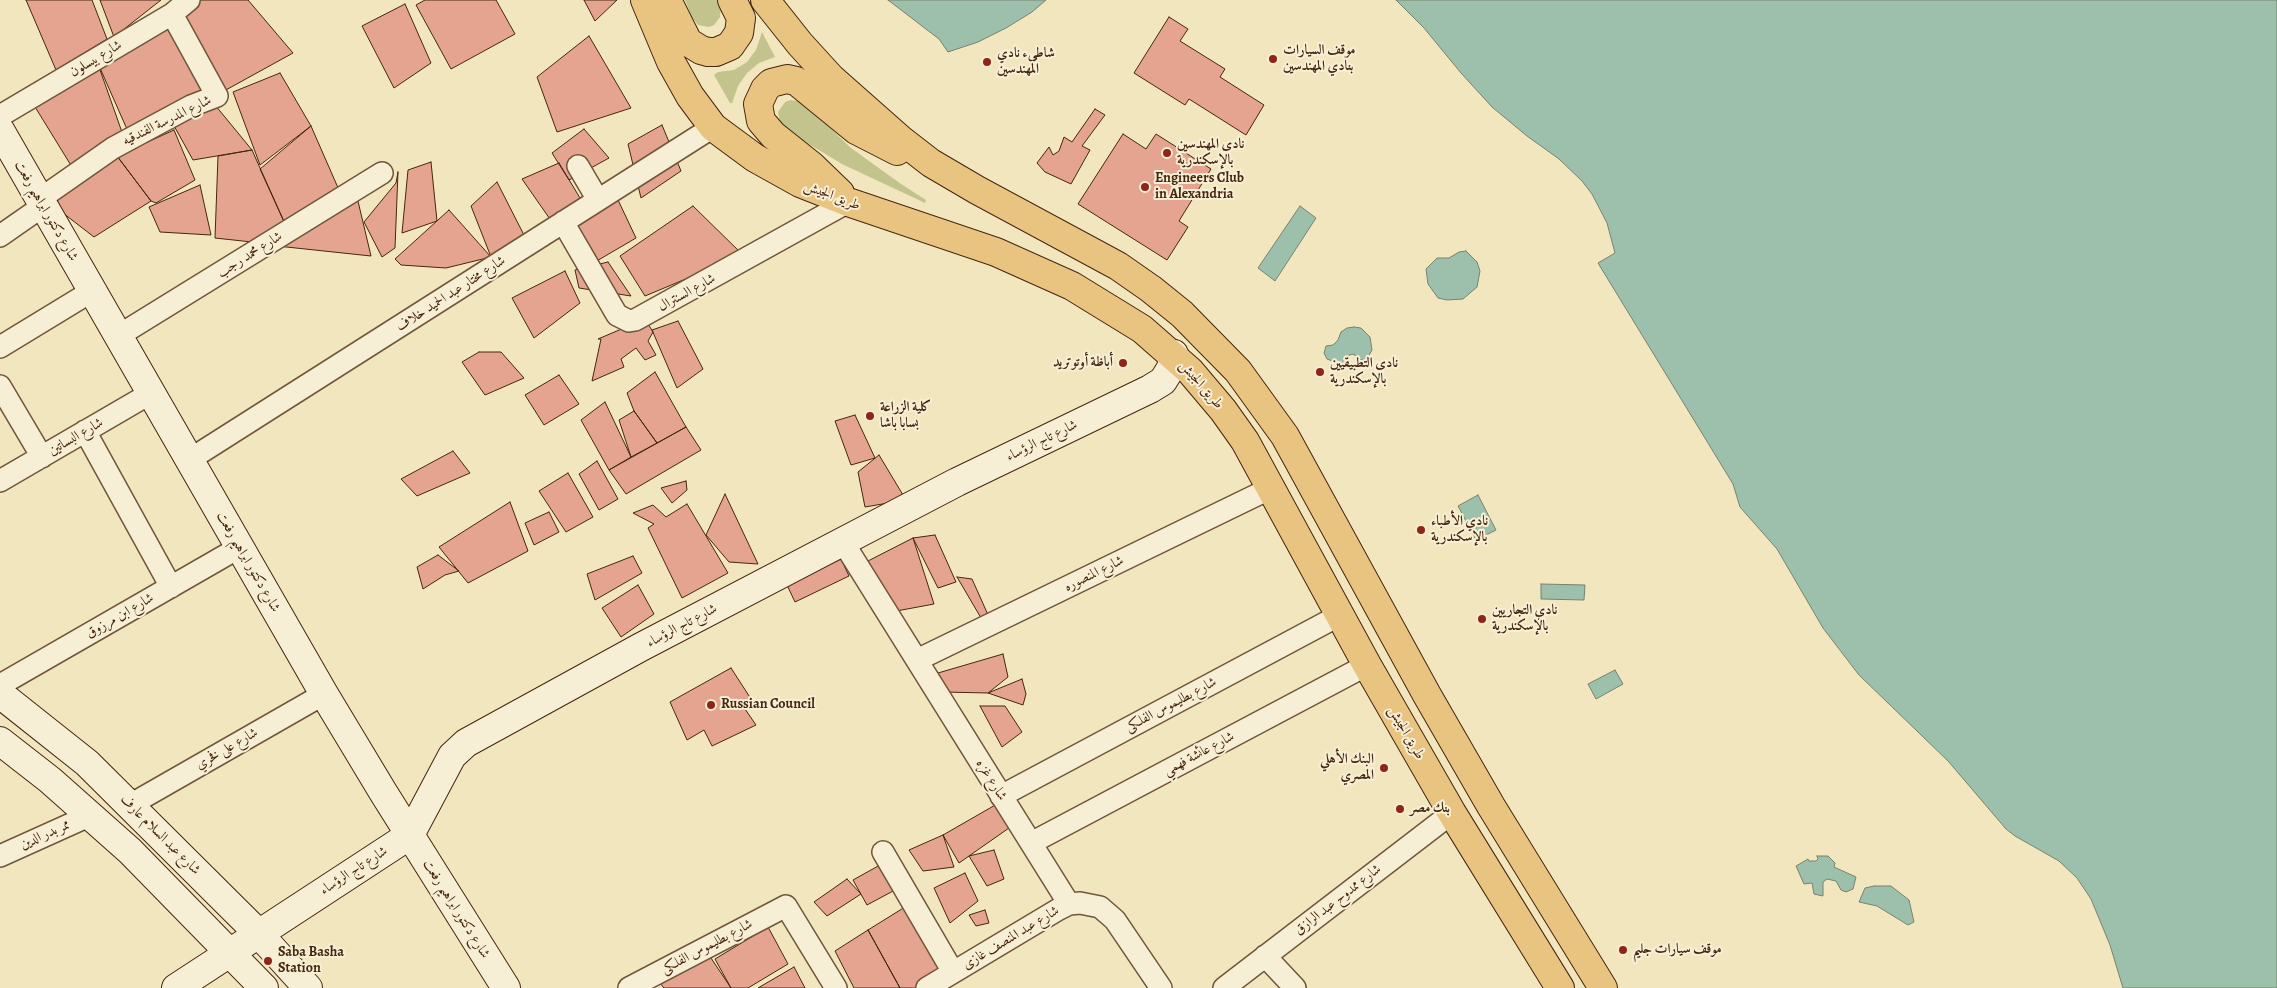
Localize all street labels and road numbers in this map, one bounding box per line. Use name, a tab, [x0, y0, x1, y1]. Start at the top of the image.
street label: شارع بيسلون	[67, 37, 125, 81]
street label: شارع المدرسة الفندقيه	[120, 92, 214, 150]
street label: شارع دكتور ابراهيم رفعت	[10, 158, 82, 264]
street label: طريق الجيش	[802, 178, 862, 214]
street label: شارع محمد رجب	[214, 228, 286, 282]
street label: شارع مختار عبد الحميد خلاف	[393, 252, 509, 336]
street label: شارع السنترال	[655, 270, 719, 316]
street label: طريق الجيش	[1175, 357, 1227, 413]
street label: شارع البساتين	[46, 415, 106, 459]
street label: شارع تاج الرؤساء	[1004, 417, 1080, 465]
street label: شارع دكتور ابراهيم رفعت	[212, 509, 284, 615]
street label: شارع المنصوره	[1061, 552, 1127, 596]
street label: شارع ابن مرزوق	[83, 590, 157, 642]
street label: شارع تاج الرؤساء	[644, 600, 720, 652]
street label: شارع بطليموس الفلكى	[1122, 674, 1220, 736]
street label: طريق الجيش	[1384, 703, 1428, 763]
street label: شارع على فخري	[193, 724, 261, 774]
street label: شارع عائشة فهمي	[1161, 728, 1237, 780]
street label: شارع غزه	[972, 756, 1010, 804]
street label: شارع عبد السلام عارف	[116, 791, 204, 879]
street label: ممر بدر الدين	[17, 817, 73, 853]
street label: شارع تاج الرؤساء	[317, 843, 391, 899]
street label: شارع دكتور ابراهيم رفعت	[419, 856, 493, 962]
street label: شارع ممدوح عبد الرازق	[1291, 861, 1385, 939]
street label: شارع عبد المنصف غازى	[960, 903, 1062, 973]
street label: شارع بطليموس الفلكى	[658, 916, 756, 978]

